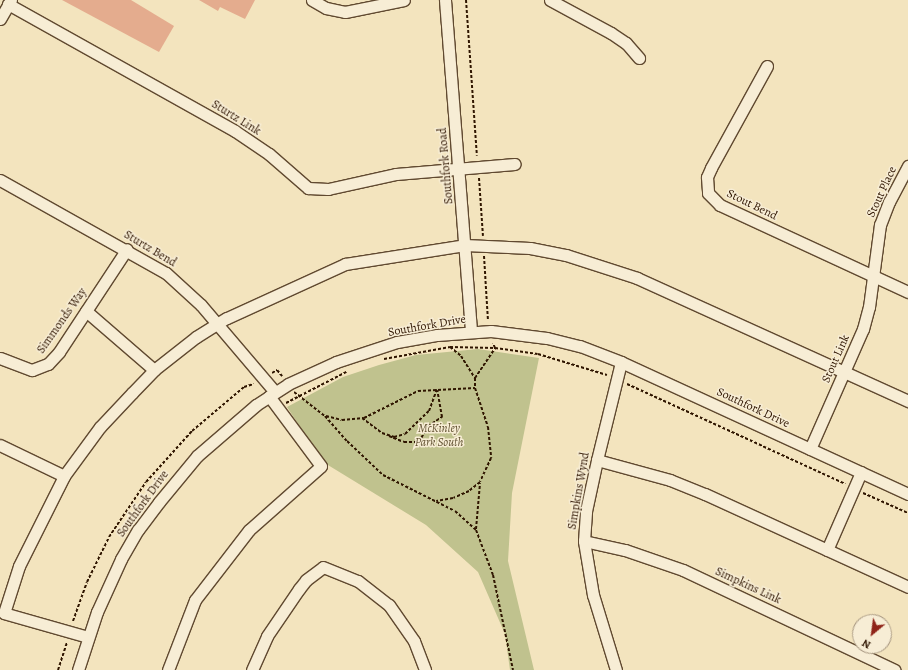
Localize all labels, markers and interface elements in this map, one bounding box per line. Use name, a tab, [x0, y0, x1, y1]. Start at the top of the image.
street label: Sturtz Link	[209, 97, 263, 139]
street label: Southfork Road	[435, 127, 457, 205]
street label: Stout Place	[864, 164, 900, 220]
street label: Stout Bend	[724, 187, 780, 223]
street label: Sturtz Bend	[121, 228, 179, 270]
street label: Simmonds Way	[34, 285, 90, 357]
street label: Southfork Drive	[387, 312, 467, 340]
street label: Stout Link	[819, 333, 853, 385]
street label: Southfork Drive	[714, 385, 792, 431]
park label: McKinley Park South	[415, 422, 463, 450]
street label: Simpkins Wynd	[565, 451, 593, 531]
street label: Southfork Drive	[114, 468, 172, 540]
street label: Simpkins Link	[713, 564, 783, 608]
north arrow	[852, 614, 892, 654]
text: N	[859, 636, 874, 653]

